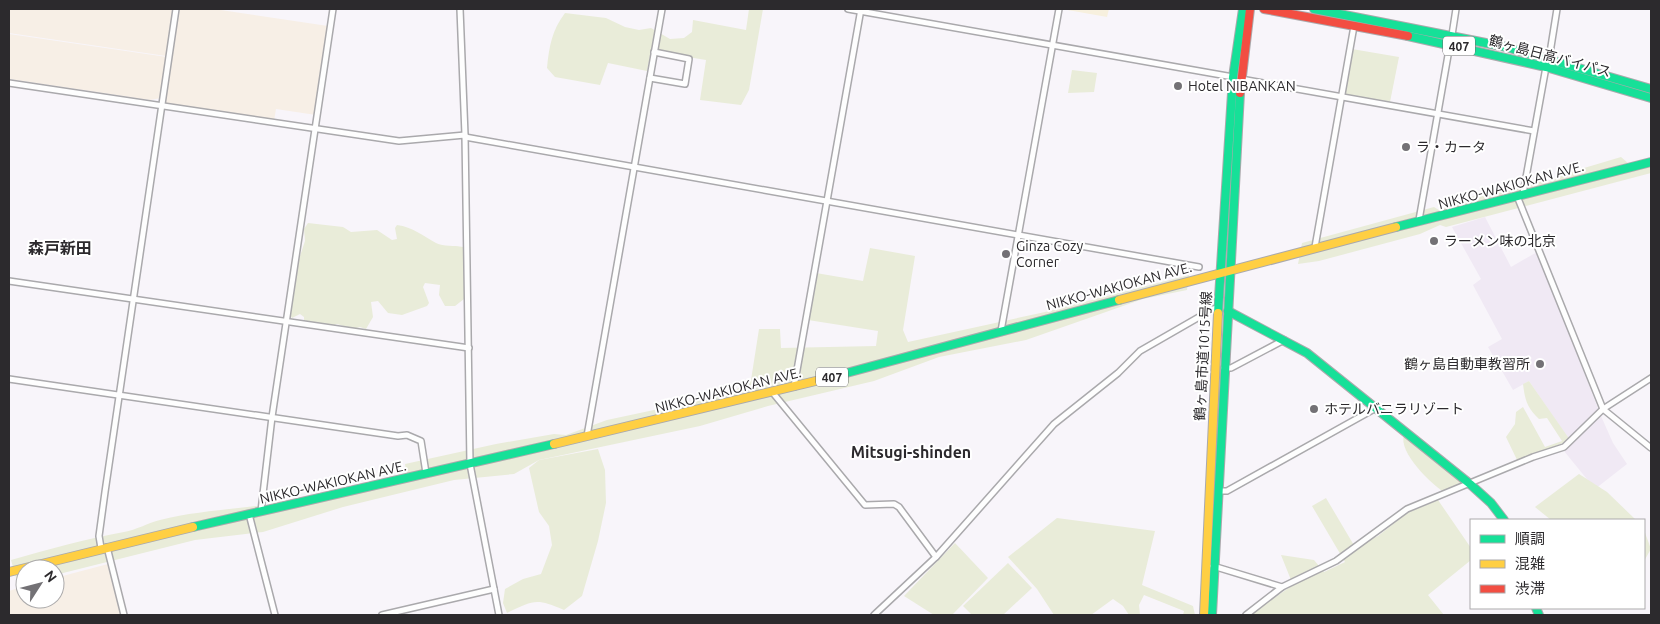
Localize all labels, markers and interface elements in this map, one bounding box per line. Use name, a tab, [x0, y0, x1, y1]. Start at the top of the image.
street label: 鶴ヶ島日高バイパス	[1487, 32, 1613, 80]
road number: 407	[1443, 36, 1475, 56]
place label: Hotel NIBANKAN	[1188, 78, 1296, 94]
marker: Hotel NIBANKAN	[1172, 80, 1184, 92]
place label: ラ・カータ	[1416, 139, 1486, 155]
marker: ラ・カータ	[1400, 141, 1412, 153]
street label: NIKKO-WAKIOKAN AVE.	[1436, 158, 1586, 212]
place label: ラーメン味の北京	[1444, 233, 1555, 249]
marker: ラーメン味の北京	[1428, 235, 1440, 247]
place label: Ginza Cozy Corner	[1016, 238, 1084, 270]
district label: 森戸新田	[28, 239, 92, 257]
marker: Ginza Cozy Corner	[1000, 248, 1012, 260]
street label: NIKKO-WAKIOKAN AVE.	[1044, 259, 1194, 313]
street label: 鶴ヶ島市道1015号線	[1192, 291, 1214, 421]
place label: 鶴ヶ島自動車教習所	[1404, 356, 1530, 372]
marker: 鶴ヶ島自動車教習所	[1534, 358, 1546, 370]
street label: NIKKO-WAKIOKAN AVE.	[653, 364, 803, 416]
road number: 407	[816, 368, 848, 387]
place label: ホテルバニラリゾート	[1324, 401, 1464, 417]
marker: ホテルバニラリゾート	[1308, 403, 1320, 415]
district label: Mitsugi-shinden	[851, 443, 971, 461]
street label: NIKKO-WAKIOKAN AVE.	[258, 457, 408, 507]
legend	[1470, 519, 1645, 609]
text: 順調	[1515, 530, 1545, 547]
text: 混雑	[1515, 555, 1545, 572]
north arrow	[15, 559, 65, 609]
text: N	[41, 567, 60, 585]
text: 渋滞	[1515, 580, 1545, 597]

